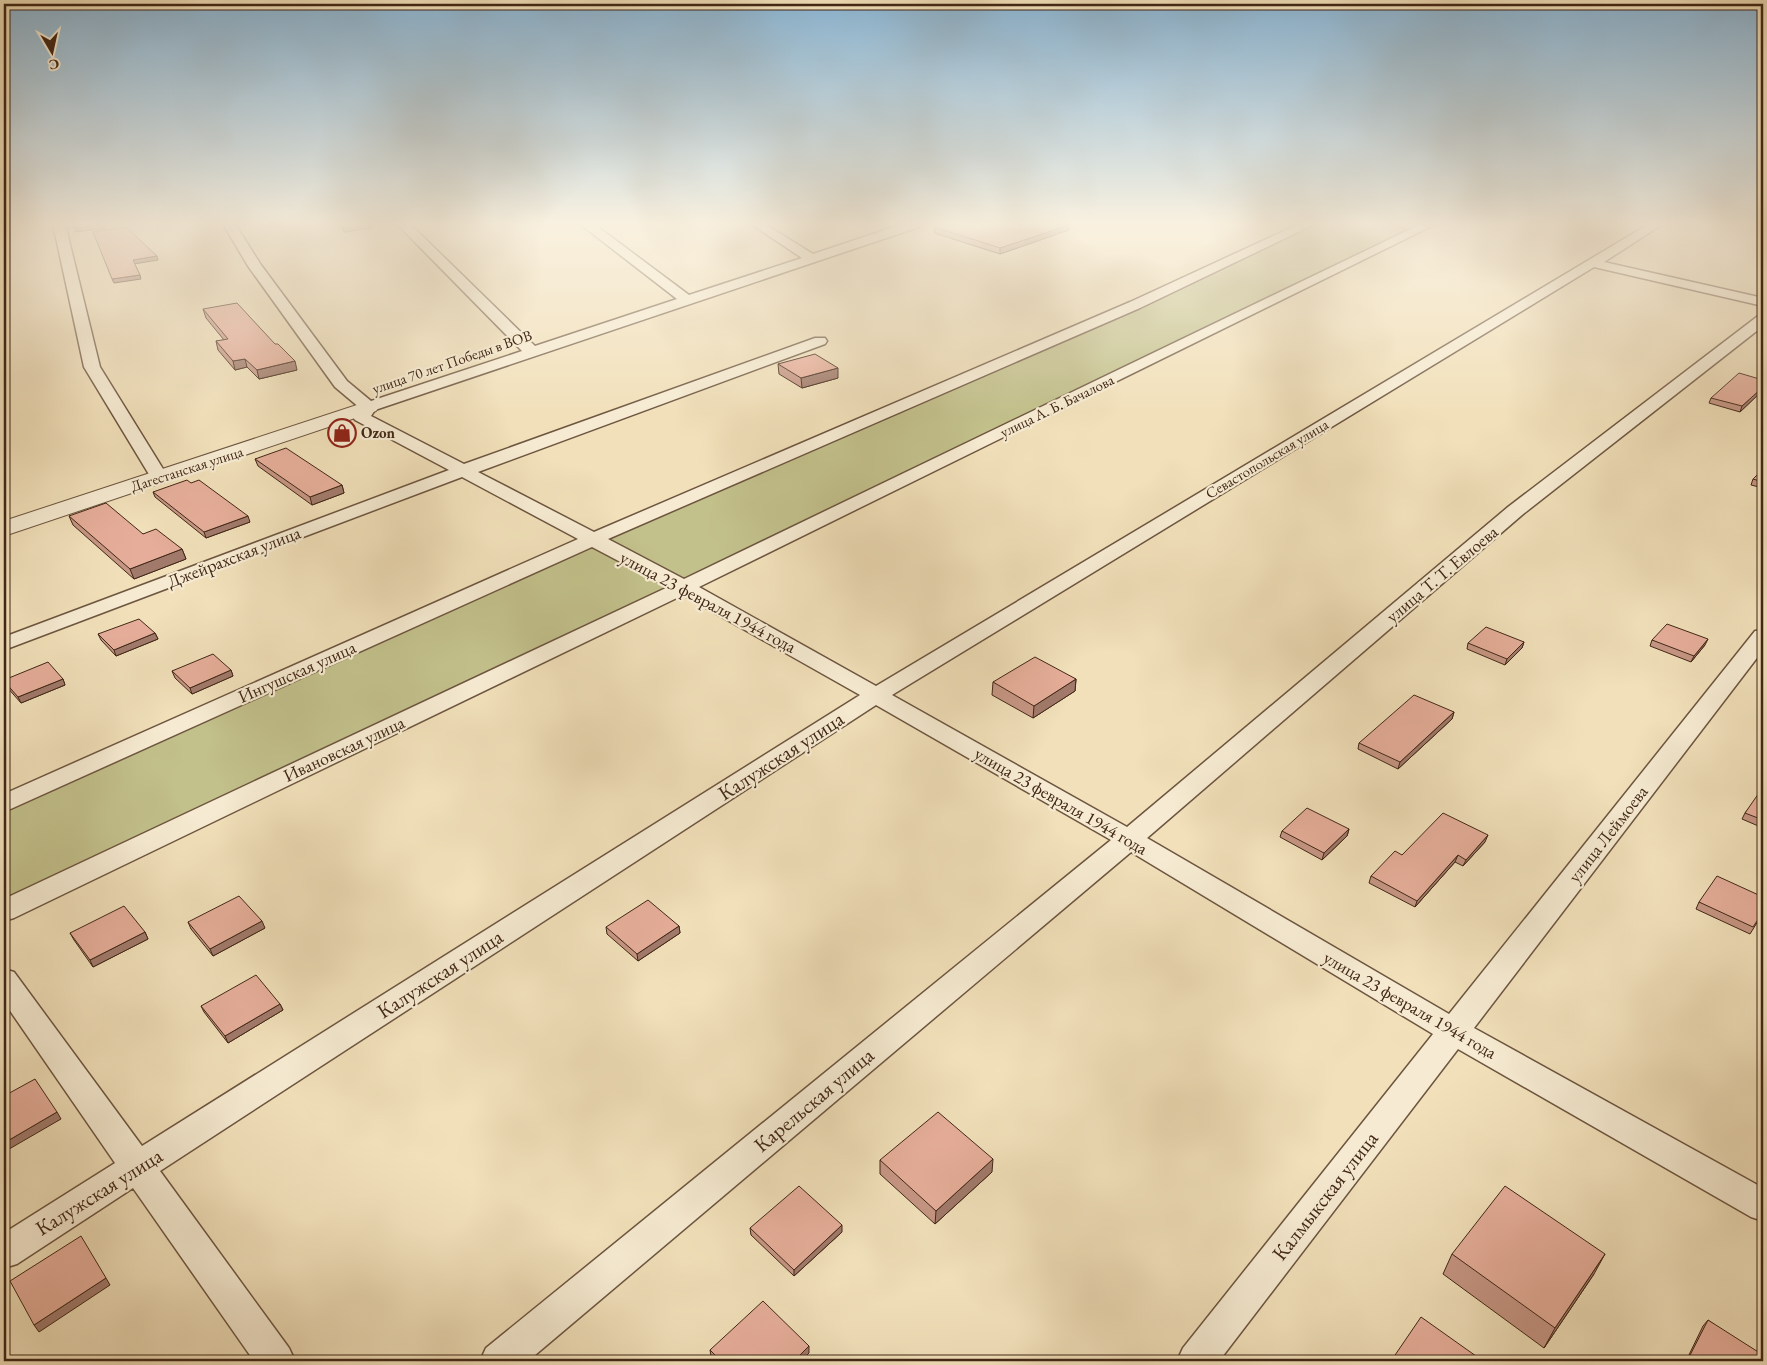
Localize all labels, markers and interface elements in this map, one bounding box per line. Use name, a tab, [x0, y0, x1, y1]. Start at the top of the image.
north arrow	[28, 28, 78, 78]
text: С	[48, 55, 60, 75]
street label: улица 70 лет Победы в ВОВ	[369, 325, 534, 398]
street label: улица А. Б. Бачалова	[997, 370, 1117, 441]
street label: Севастопольская улица	[1202, 414, 1332, 503]
shop icon: Ozon	[327, 418, 357, 448]
place label: Ozon	[361, 423, 396, 442]
street label: Дагестанская улица	[128, 441, 246, 496]
street label: улица Т. Т. Евлоева	[1381, 519, 1503, 627]
street label: Джейрахская улица	[164, 520, 305, 593]
street label: улица 23 февраля 1944 года	[616, 545, 801, 658]
street label: Ингушская улица	[234, 635, 360, 708]
street label: Калужская улица	[713, 704, 849, 806]
street label: Ивановская улица	[279, 710, 409, 787]
street label: улица 23 февраля 1944 года	[970, 741, 1153, 860]
street label: улица Леймоева	[1563, 780, 1653, 887]
street label: Калужская улица	[372, 922, 508, 1024]
street label: улица 23 февраля 1944 года	[1319, 945, 1502, 1064]
street label: Карельская улица	[748, 1041, 880, 1158]
street label: Калмыкская улица	[1266, 1125, 1384, 1266]
street label: Калужская улица	[30, 1141, 168, 1241]

